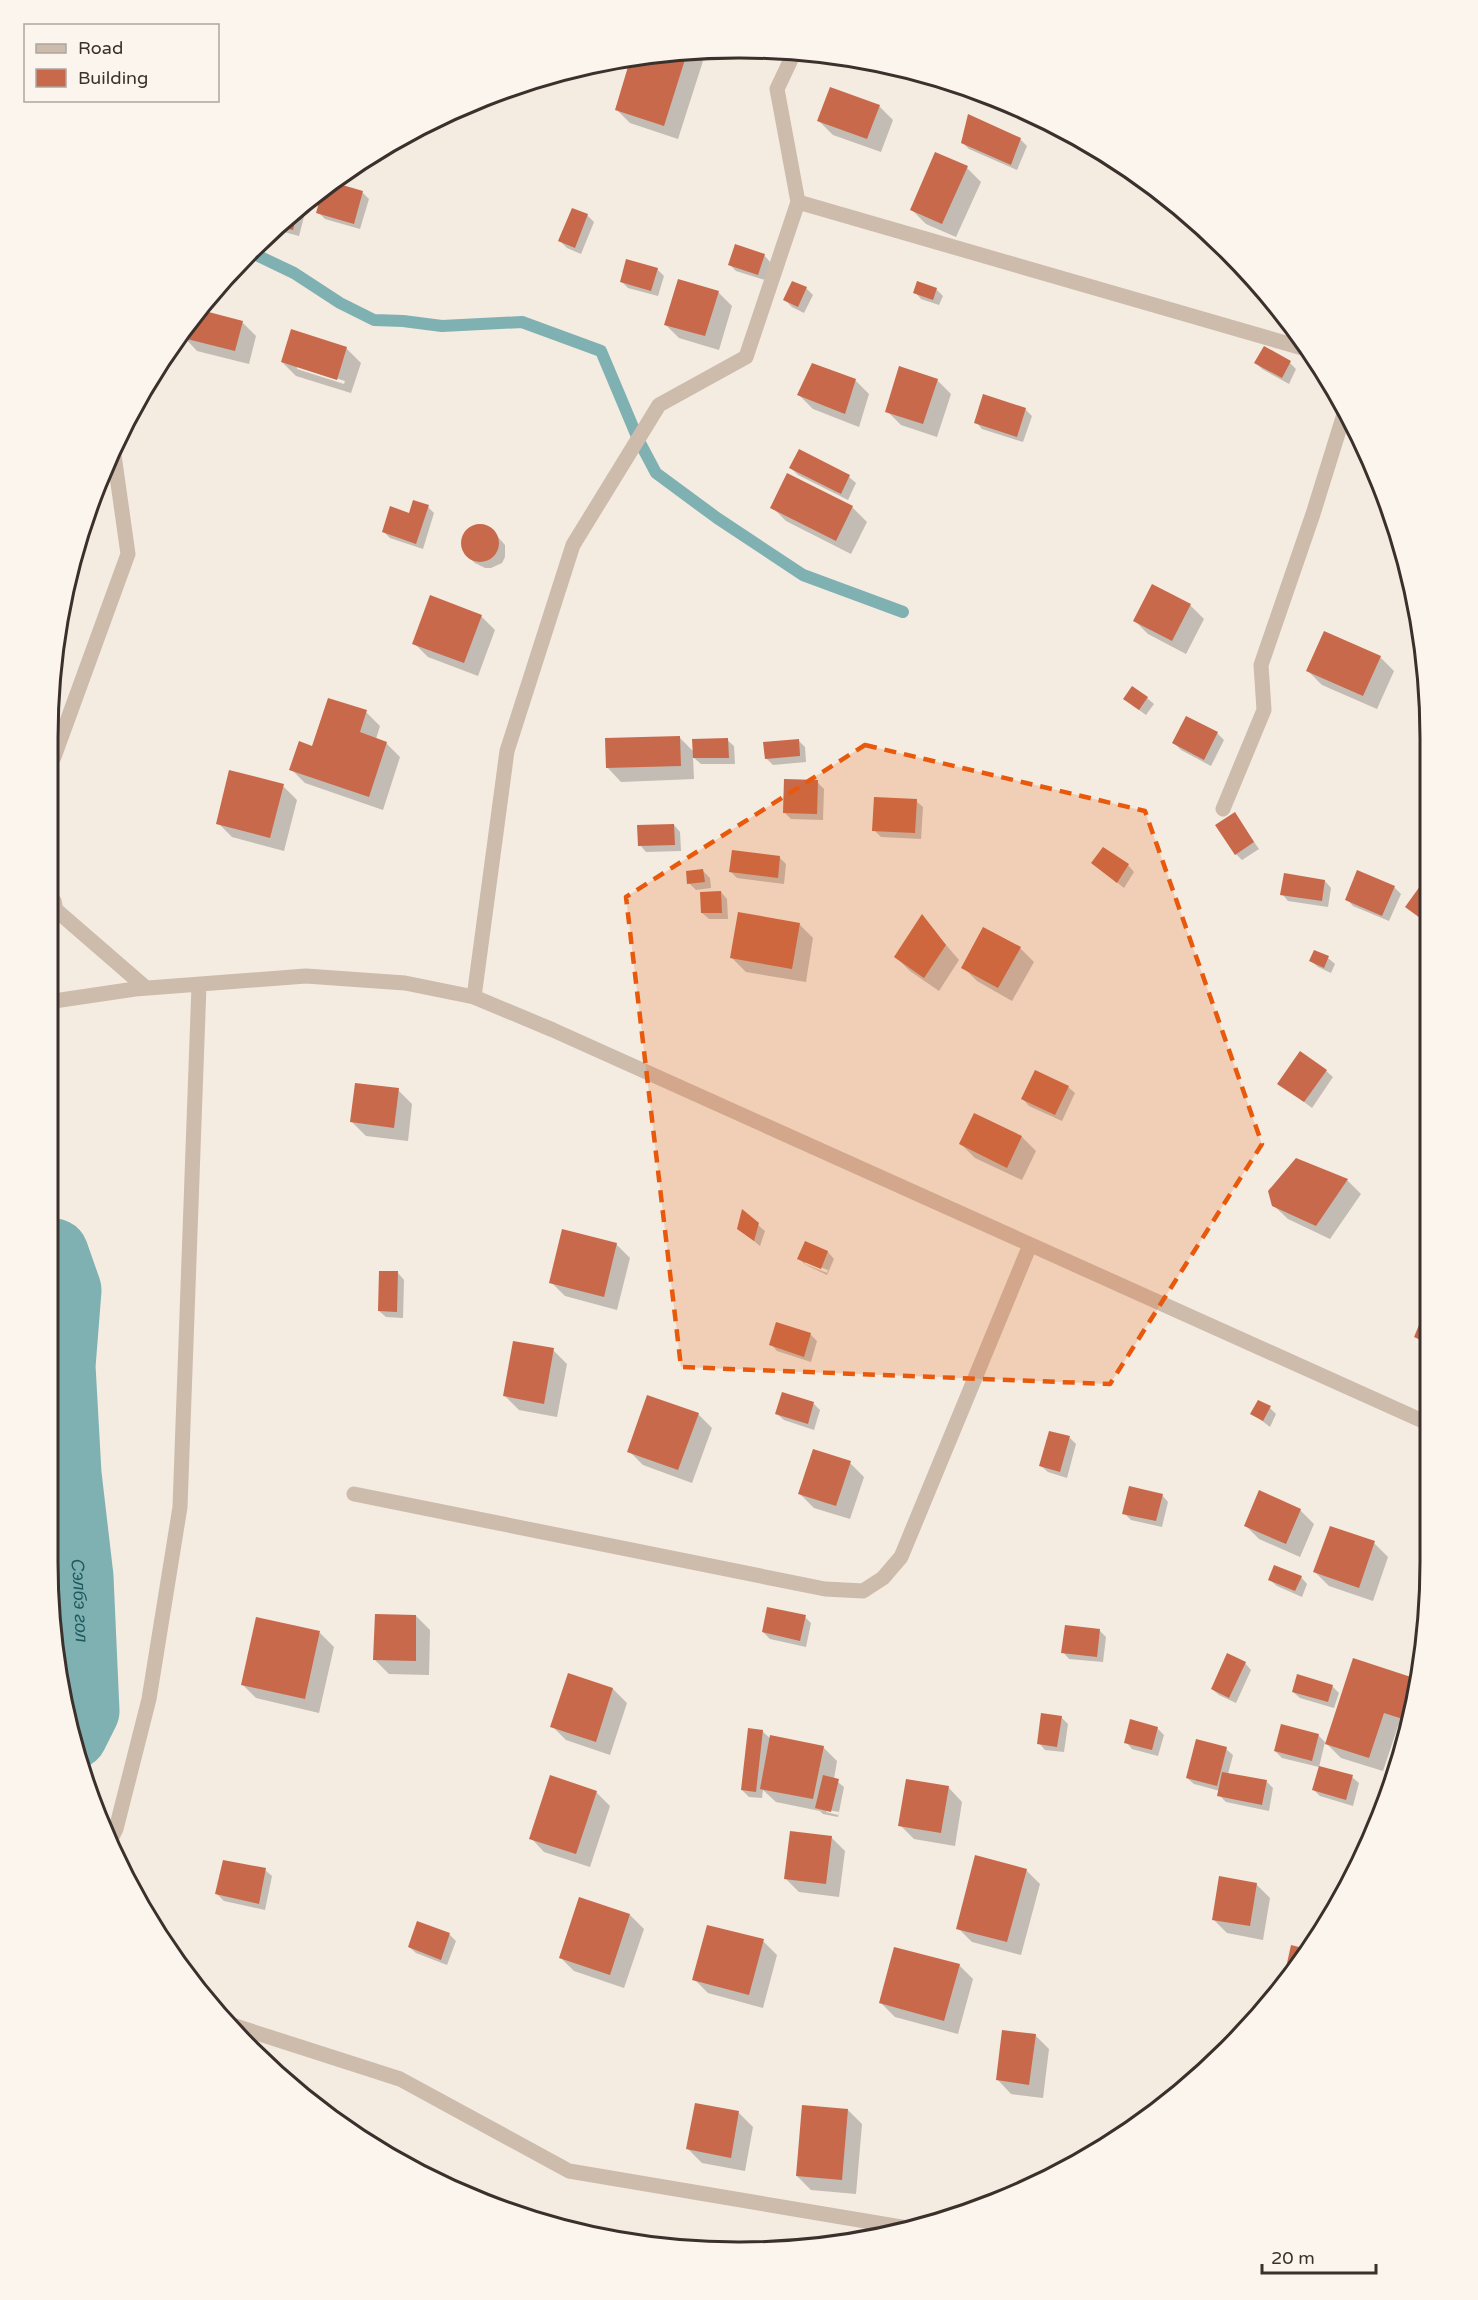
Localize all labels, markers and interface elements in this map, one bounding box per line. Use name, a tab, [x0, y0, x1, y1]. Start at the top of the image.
legend	[24, 24, 219, 102]
text: Road	[78, 37, 123, 59]
text: Building	[78, 67, 148, 89]
water label: Сэлбэ гол	[66, 1558, 93, 1643]
scale bar	[1262, 2237, 1376, 2275]
text: 20 m	[1271, 2247, 1315, 2269]

